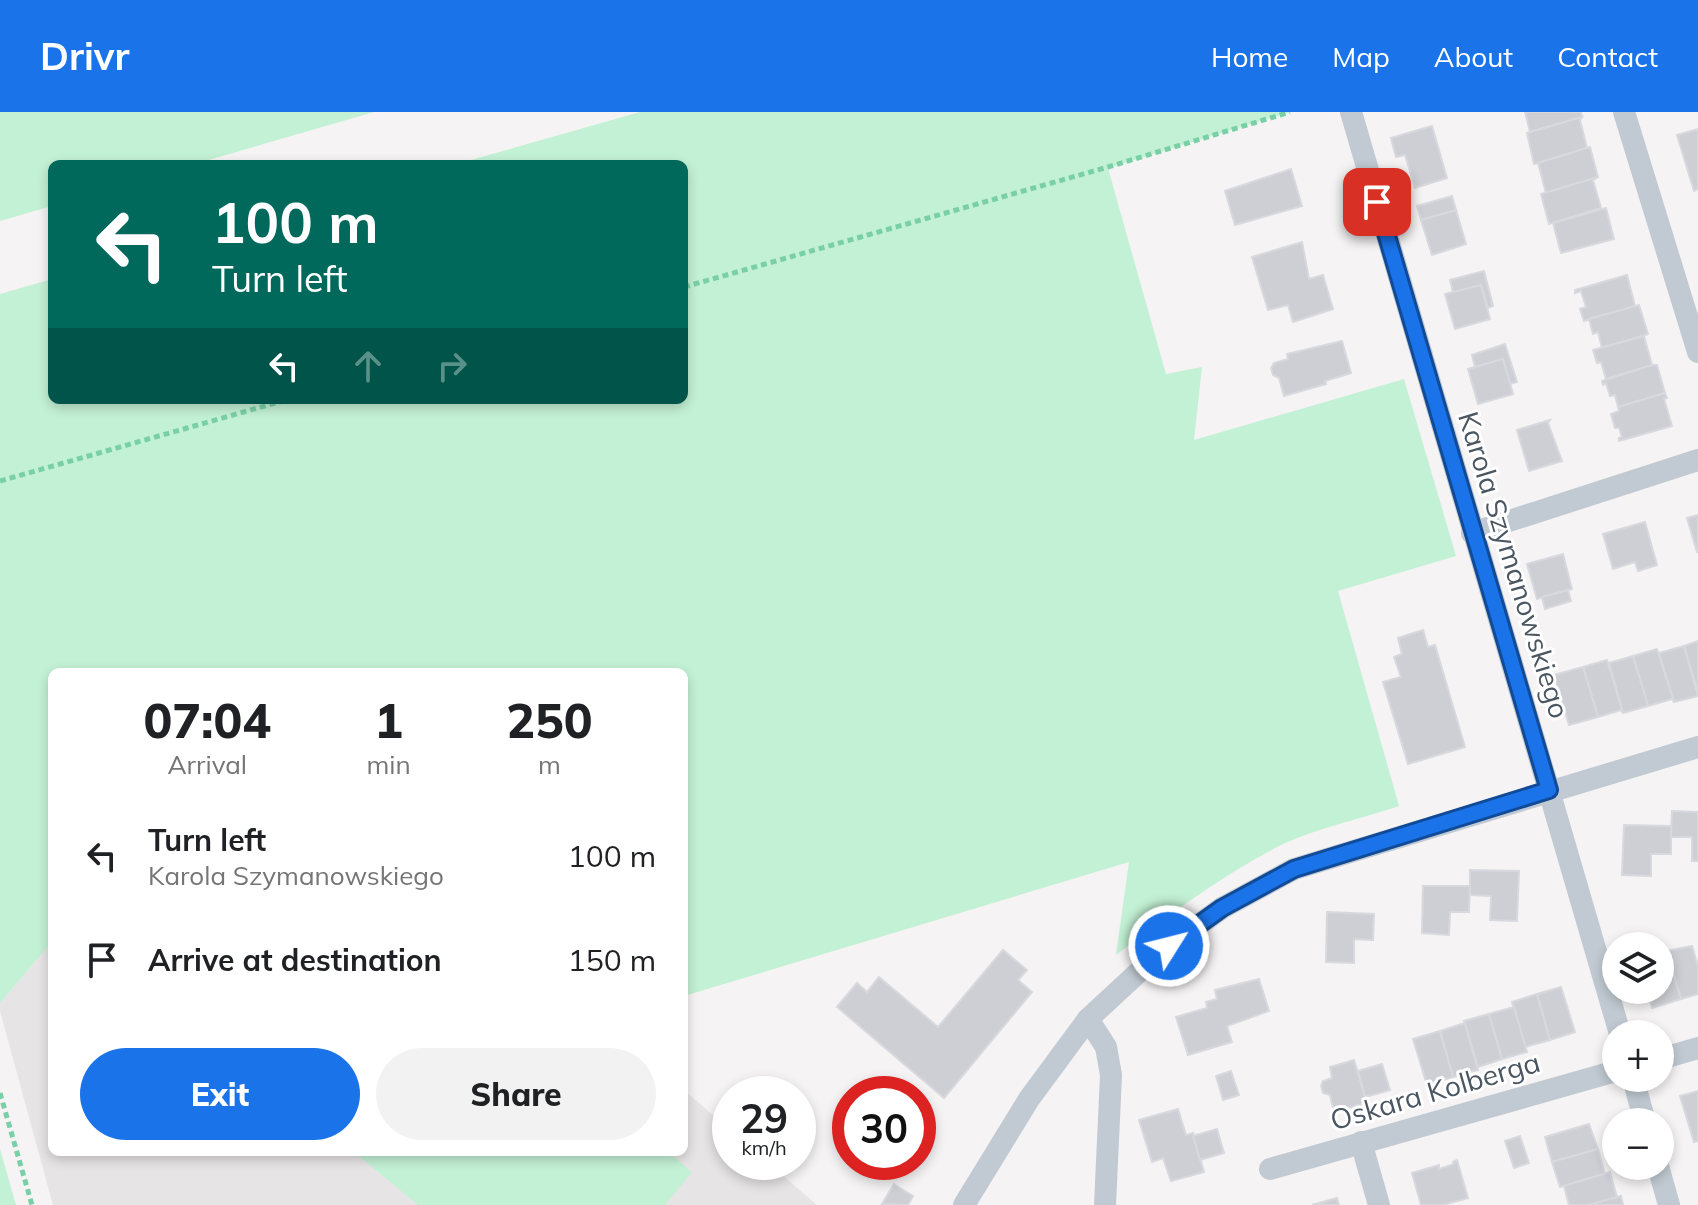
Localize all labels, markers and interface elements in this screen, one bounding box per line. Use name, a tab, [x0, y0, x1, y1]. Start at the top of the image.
text: Drivr	[40, 32, 129, 80]
text: Home	[1211, 39, 1288, 74]
text: Map	[1332, 39, 1390, 74]
text: About	[1434, 39, 1513, 74]
text: Contact	[1557, 39, 1658, 74]
pin	[1343, 168, 1411, 236]
icon: arrive	[1355, 180, 1399, 224]
text: 100 m	[212, 187, 379, 257]
icon: left	[80, 192, 184, 296]
text: Turn left	[212, 256, 348, 301]
icon: left	[262, 344, 306, 388]
icon: ahead	[346, 344, 390, 388]
icon: right	[430, 344, 474, 388]
street label: Karola Szymanowskiego	[1451, 407, 1578, 722]
text: 07:04	[143, 690, 271, 750]
text: 1	[374, 690, 403, 750]
text: 250	[506, 690, 593, 750]
text: Arrival	[167, 748, 247, 781]
text: min	[367, 748, 411, 781]
text: m	[538, 748, 561, 781]
text: Turn left	[148, 821, 266, 859]
icon: left	[80, 834, 124, 878]
text: 100 m	[568, 837, 656, 875]
text: Karola Szymanowskiego	[148, 859, 444, 892]
position arrow	[1127, 904, 1211, 988]
map controls	[1602, 932, 1674, 1180]
button: layers	[1602, 932, 1674, 1004]
icon: arrive	[80, 938, 124, 982]
text: Arrive at destination	[148, 941, 442, 979]
text: 150 m	[568, 941, 656, 979]
button: +	[1602, 1020, 1674, 1092]
street label: Oskara Kolberga	[1326, 1044, 1544, 1137]
button: Exit	[80, 1048, 360, 1140]
button: Share	[376, 1048, 656, 1140]
speed limit sign: 30	[832, 1076, 936, 1180]
text: 29	[740, 1093, 788, 1143]
button: −	[1602, 1108, 1674, 1180]
text: km/h	[741, 1135, 787, 1160]

